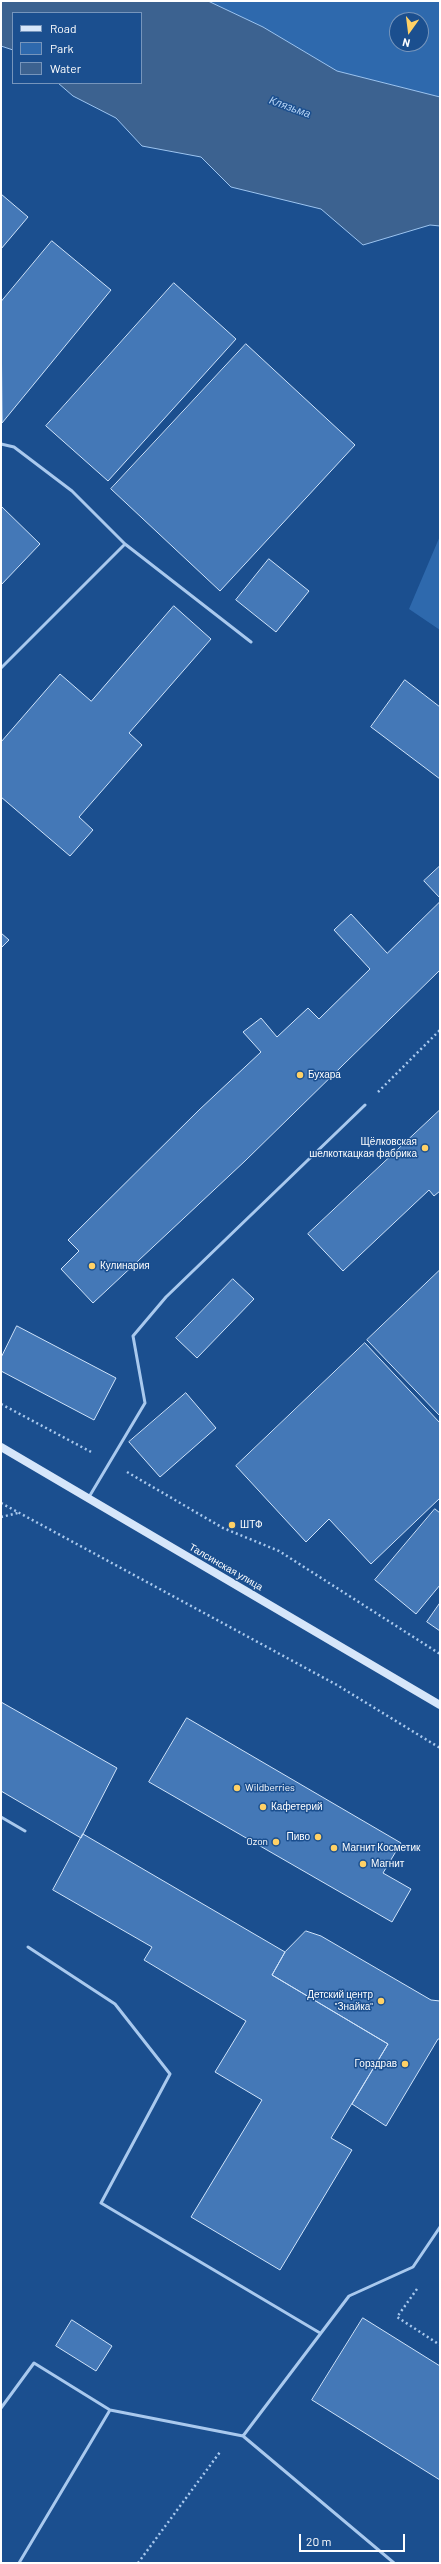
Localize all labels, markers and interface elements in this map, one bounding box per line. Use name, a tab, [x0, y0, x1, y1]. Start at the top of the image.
legend	[12, 12, 142, 84]
north arrow	[389, 12, 429, 52]
text: Road	[50, 21, 77, 35]
text: N	[401, 36, 411, 50]
text: Park	[50, 41, 74, 55]
text: Water	[50, 61, 81, 75]
water label: Клязьма	[267, 93, 313, 121]
place label: Бухара	[308, 1069, 341, 1081]
marker: Бухара	[295, 1070, 305, 1080]
place label: Щёлковская шелкоткацкая фабрика	[309, 1136, 417, 1160]
marker: Щёлковская шелкоткацкая фабрика	[420, 1143, 430, 1153]
place label: Кулинария	[100, 1260, 150, 1272]
marker: Кулинария	[87, 1261, 97, 1271]
place label: ШТФ	[240, 1519, 263, 1531]
marker: ШТФ	[227, 1520, 237, 1530]
street label: Талсинская улица	[187, 1541, 265, 1593]
place label: Wildberries	[245, 1782, 295, 1794]
marker: Wildberries	[232, 1783, 242, 1793]
place label: Кафетерий	[271, 1801, 323, 1813]
marker: Кафетерий	[258, 1802, 268, 1812]
place label: Пиво	[286, 1831, 310, 1843]
marker: Пиво	[313, 1832, 323, 1842]
place label: Ozon	[246, 1836, 268, 1848]
marker: Ozon	[271, 1837, 281, 1847]
place label: Магнит Косметик	[342, 1842, 420, 1854]
marker: Магнит Косметик	[329, 1843, 339, 1853]
place label: Магнит	[371, 1858, 404, 1870]
marker: Магнит	[358, 1859, 368, 1869]
place label: Детский центр "Знайка"	[307, 1989, 373, 2012]
marker: Детский центр "Знайка"	[376, 1996, 386, 2006]
place label: Горздрав	[355, 2058, 397, 2070]
marker: Горздрав	[400, 2059, 410, 2069]
scale bar	[301, 2526, 407, 2552]
text: 20 m	[306, 2534, 332, 2548]

